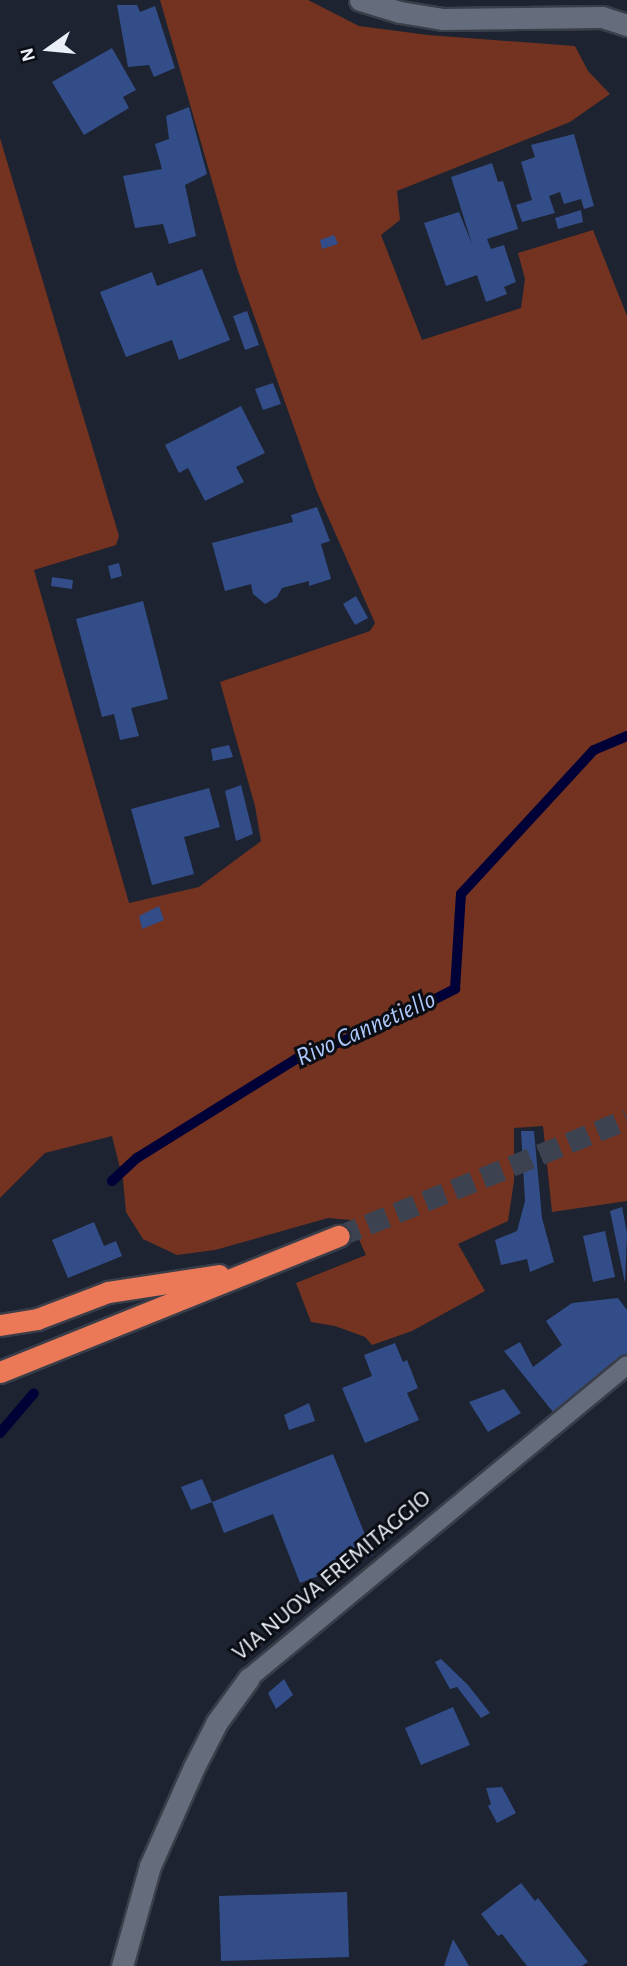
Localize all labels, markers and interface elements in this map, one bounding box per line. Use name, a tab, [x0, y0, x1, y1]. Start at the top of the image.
north arrow	[14, 14, 84, 84]
text: N	[17, 46, 39, 63]
water label: Rivo Cannetiello	[291, 984, 441, 1074]
street label: VIA NUOVA EREMITAGGIO	[227, 1484, 437, 1668]

